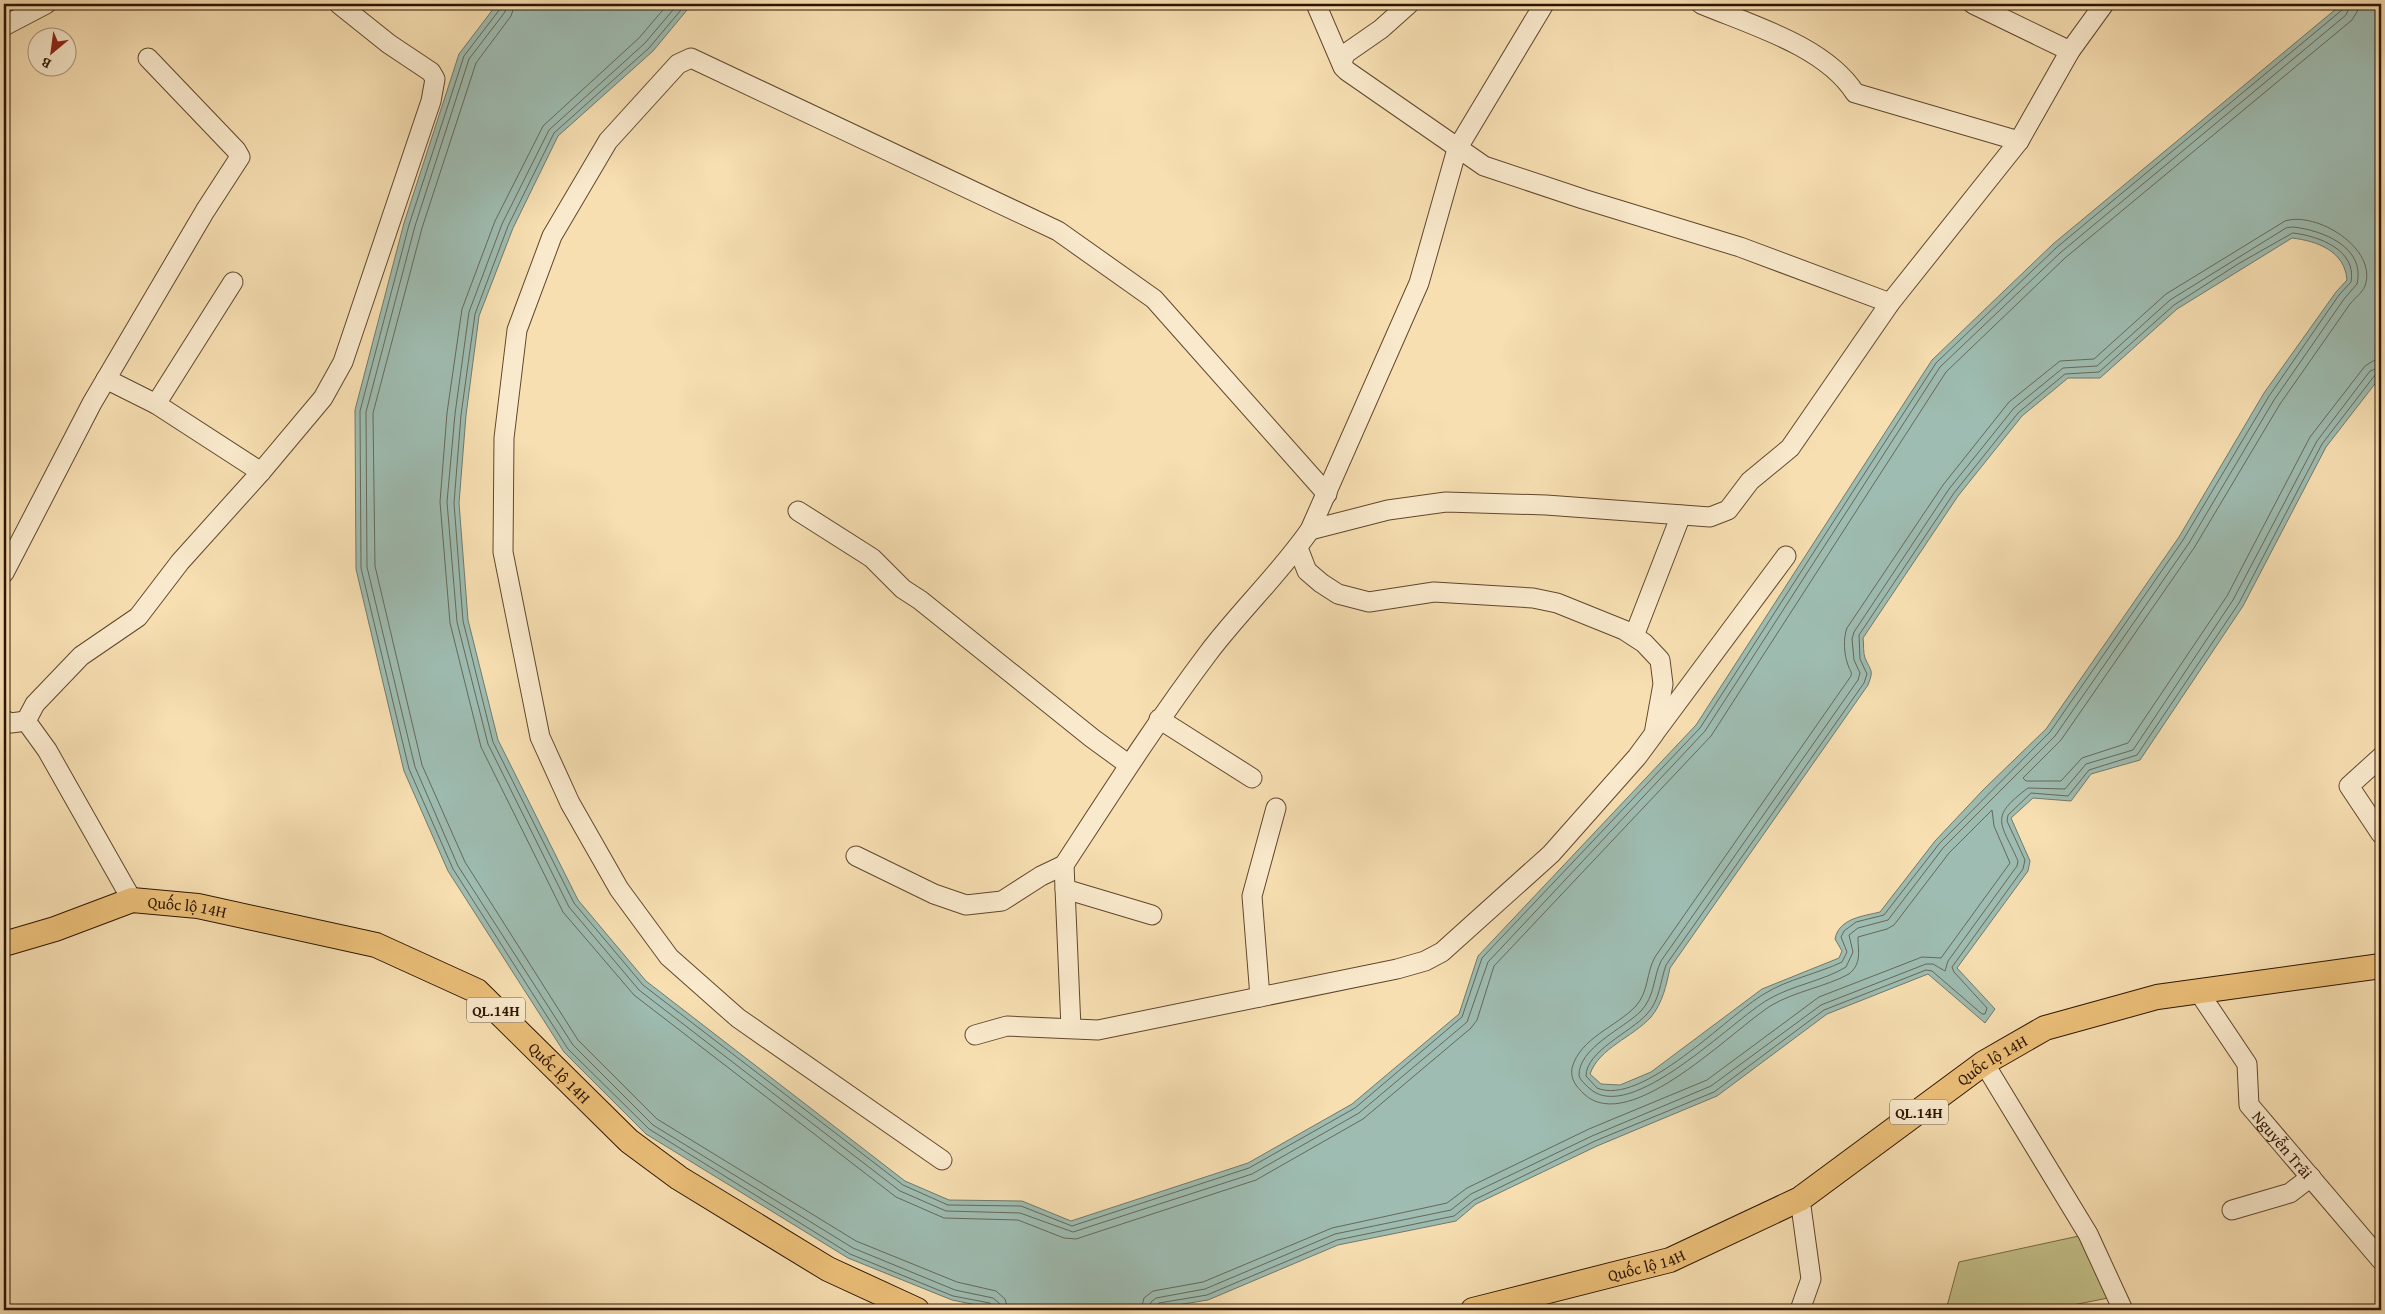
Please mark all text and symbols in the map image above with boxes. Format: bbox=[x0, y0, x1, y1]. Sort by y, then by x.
north arrow bbox=[28, 28, 78, 78]
text: B bbox=[37, 53, 54, 74]
street label: Quốc lộ 14H bbox=[147, 889, 229, 924]
road number: QL.14H bbox=[467, 998, 525, 1022]
street label: Quốc lộ 14H bbox=[1952, 1028, 2032, 1091]
street label: Quốc lộ 14H bbox=[523, 1036, 597, 1109]
road number: QL.14H bbox=[1890, 1100, 1948, 1124]
street label: Nguyễn Trãi bbox=[2247, 1105, 2319, 1184]
street label: Quốc lộ 14H bbox=[1605, 1242, 1689, 1287]

